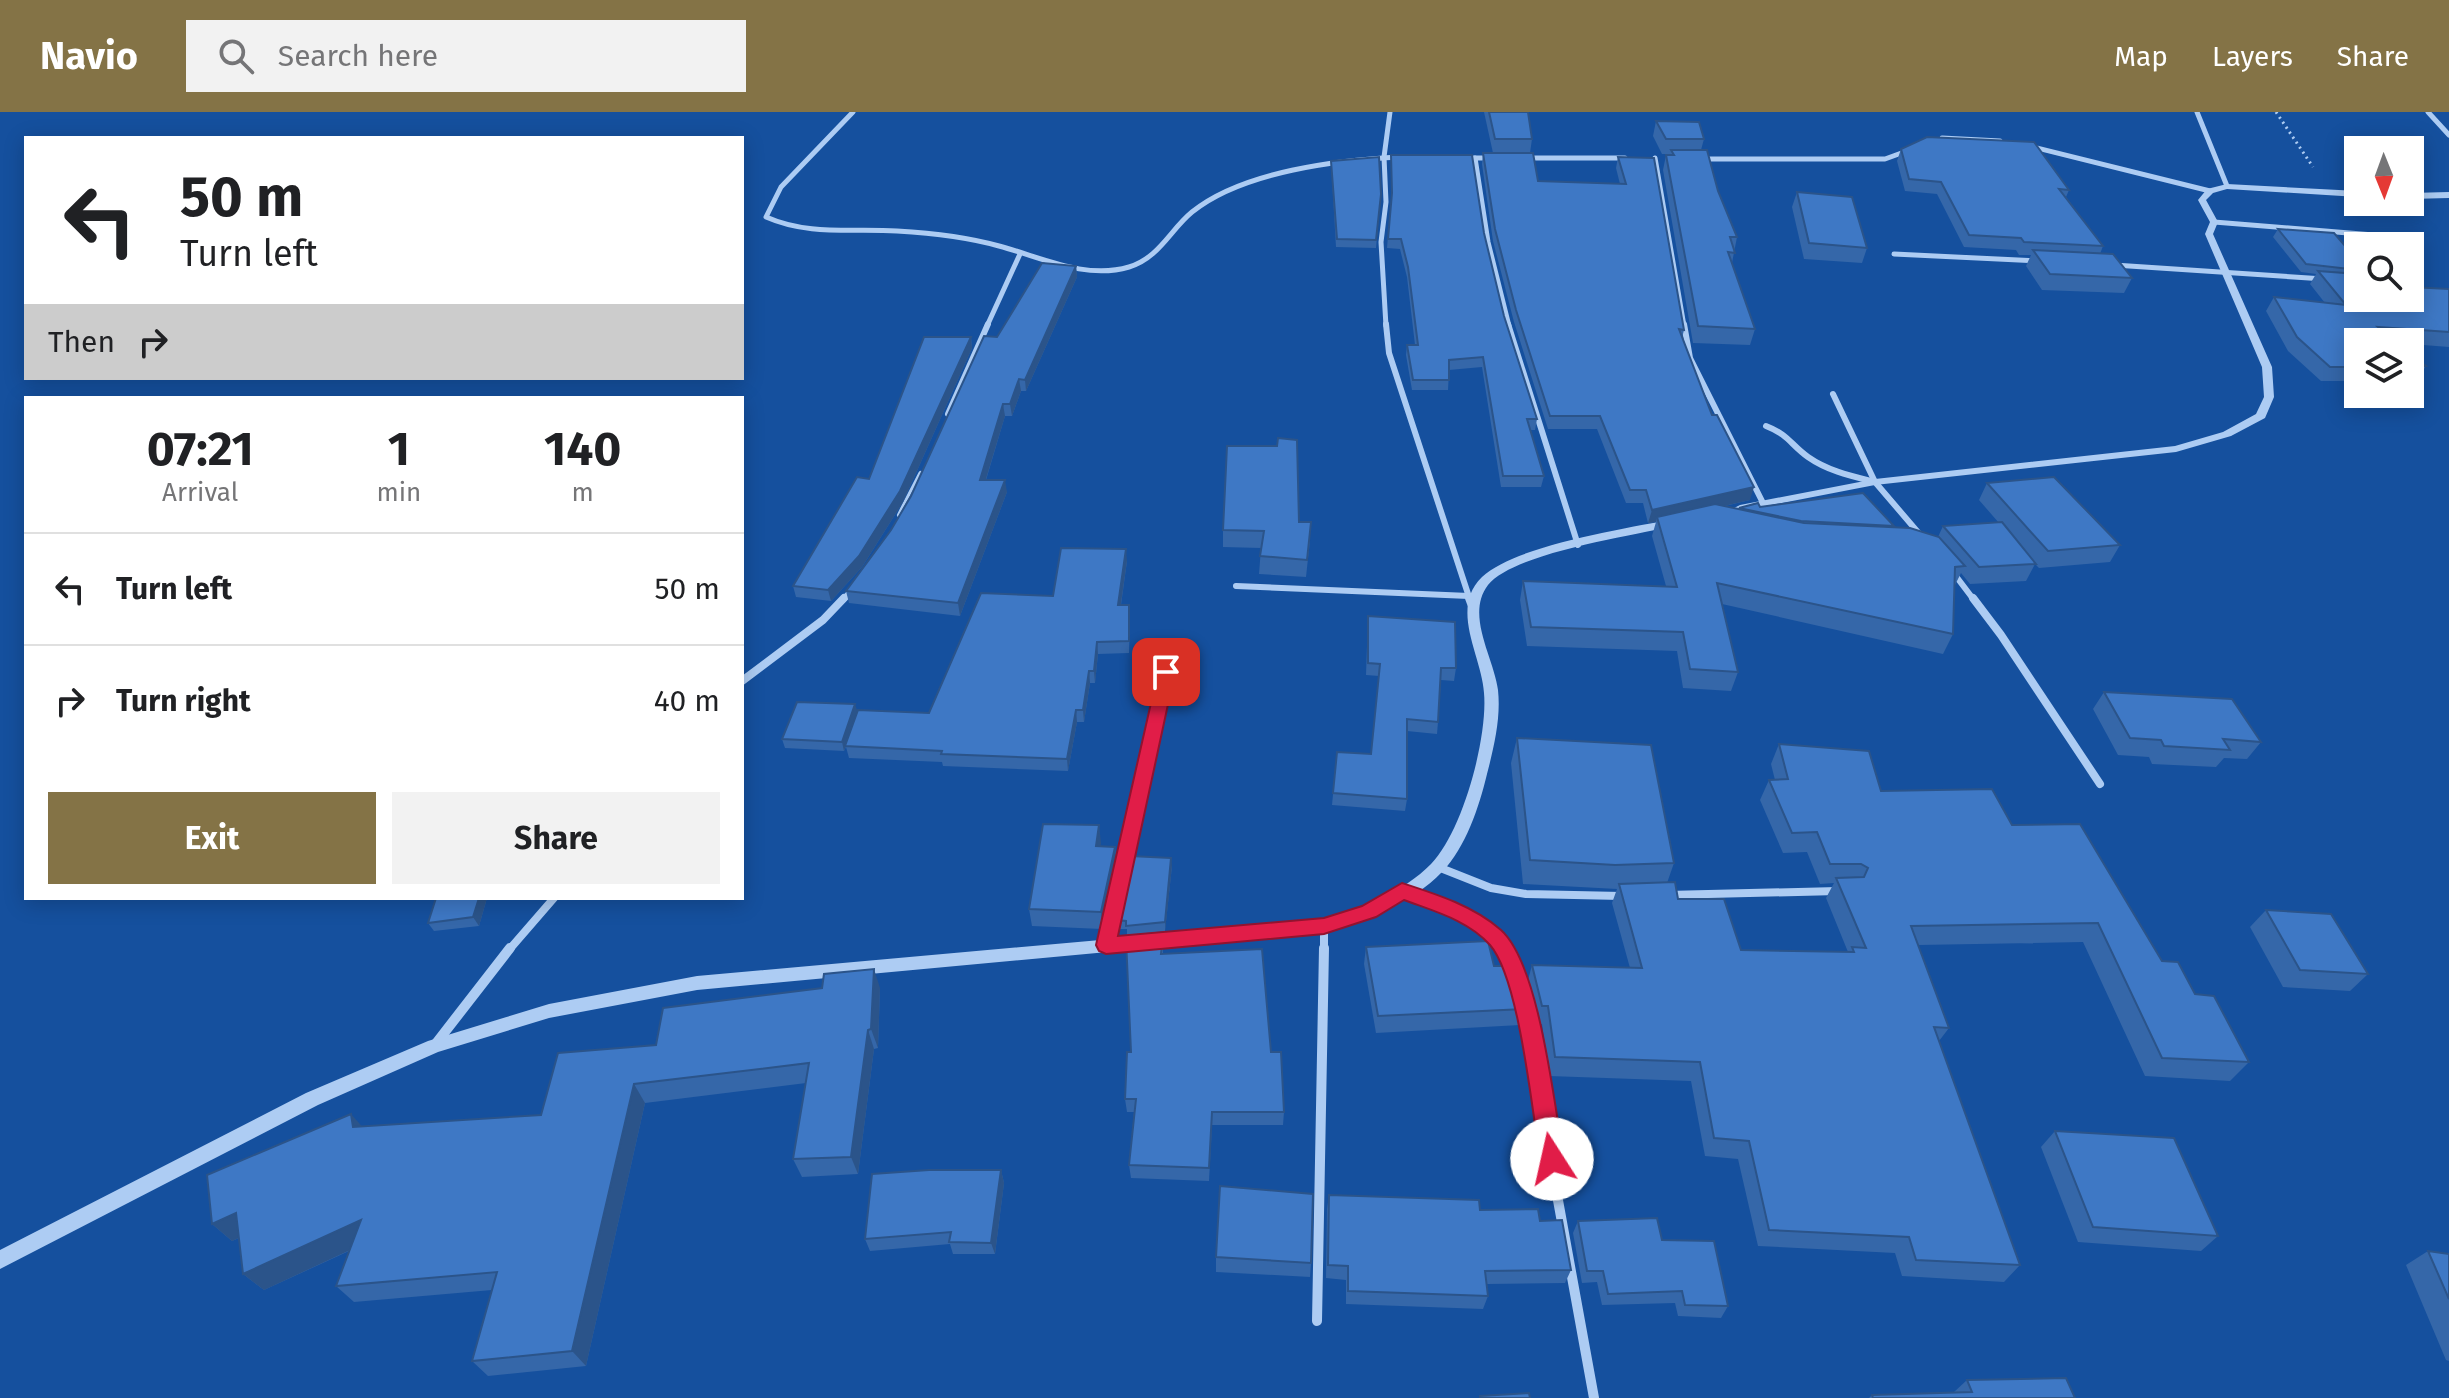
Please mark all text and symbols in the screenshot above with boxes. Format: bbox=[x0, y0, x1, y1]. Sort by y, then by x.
search box bbox=[186, 20, 746, 92]
text: Navio bbox=[40, 33, 138, 79]
icon: search bbox=[214, 34, 258, 78]
text: Search here bbox=[278, 38, 438, 74]
text: Map bbox=[2114, 40, 2168, 73]
text: Layers bbox=[2212, 40, 2293, 73]
text: Share bbox=[2337, 40, 2409, 73]
north arrow bbox=[2344, 136, 2424, 216]
map controls bbox=[2344, 136, 2424, 408]
text: 50 m bbox=[180, 164, 303, 231]
icon: left bbox=[48, 168, 152, 272]
text: Turn left bbox=[180, 232, 318, 276]
button: search bbox=[2344, 232, 2424, 312]
icon: right bbox=[131, 320, 175, 364]
text: Then bbox=[48, 324, 115, 360]
button: layers bbox=[2344, 328, 2424, 408]
text: 07:21 bbox=[147, 420, 254, 478]
text: 1 bbox=[388, 420, 410, 478]
text: 140 bbox=[544, 420, 621, 478]
text: Arrival bbox=[162, 477, 238, 508]
text: min bbox=[376, 477, 421, 508]
text: m bbox=[571, 477, 594, 508]
icon: left bbox=[48, 567, 92, 611]
text: Turn left bbox=[116, 571, 232, 607]
text: 50 m bbox=[655, 571, 720, 607]
pin bbox=[1132, 638, 1200, 706]
icon: arrive bbox=[1144, 650, 1188, 694]
icon: right bbox=[48, 679, 92, 723]
text: Turn right bbox=[116, 683, 251, 719]
text: 40 m bbox=[654, 683, 720, 719]
button: Exit bbox=[48, 792, 376, 884]
button: Share bbox=[392, 792, 720, 884]
position arrow bbox=[1510, 1117, 1594, 1201]

